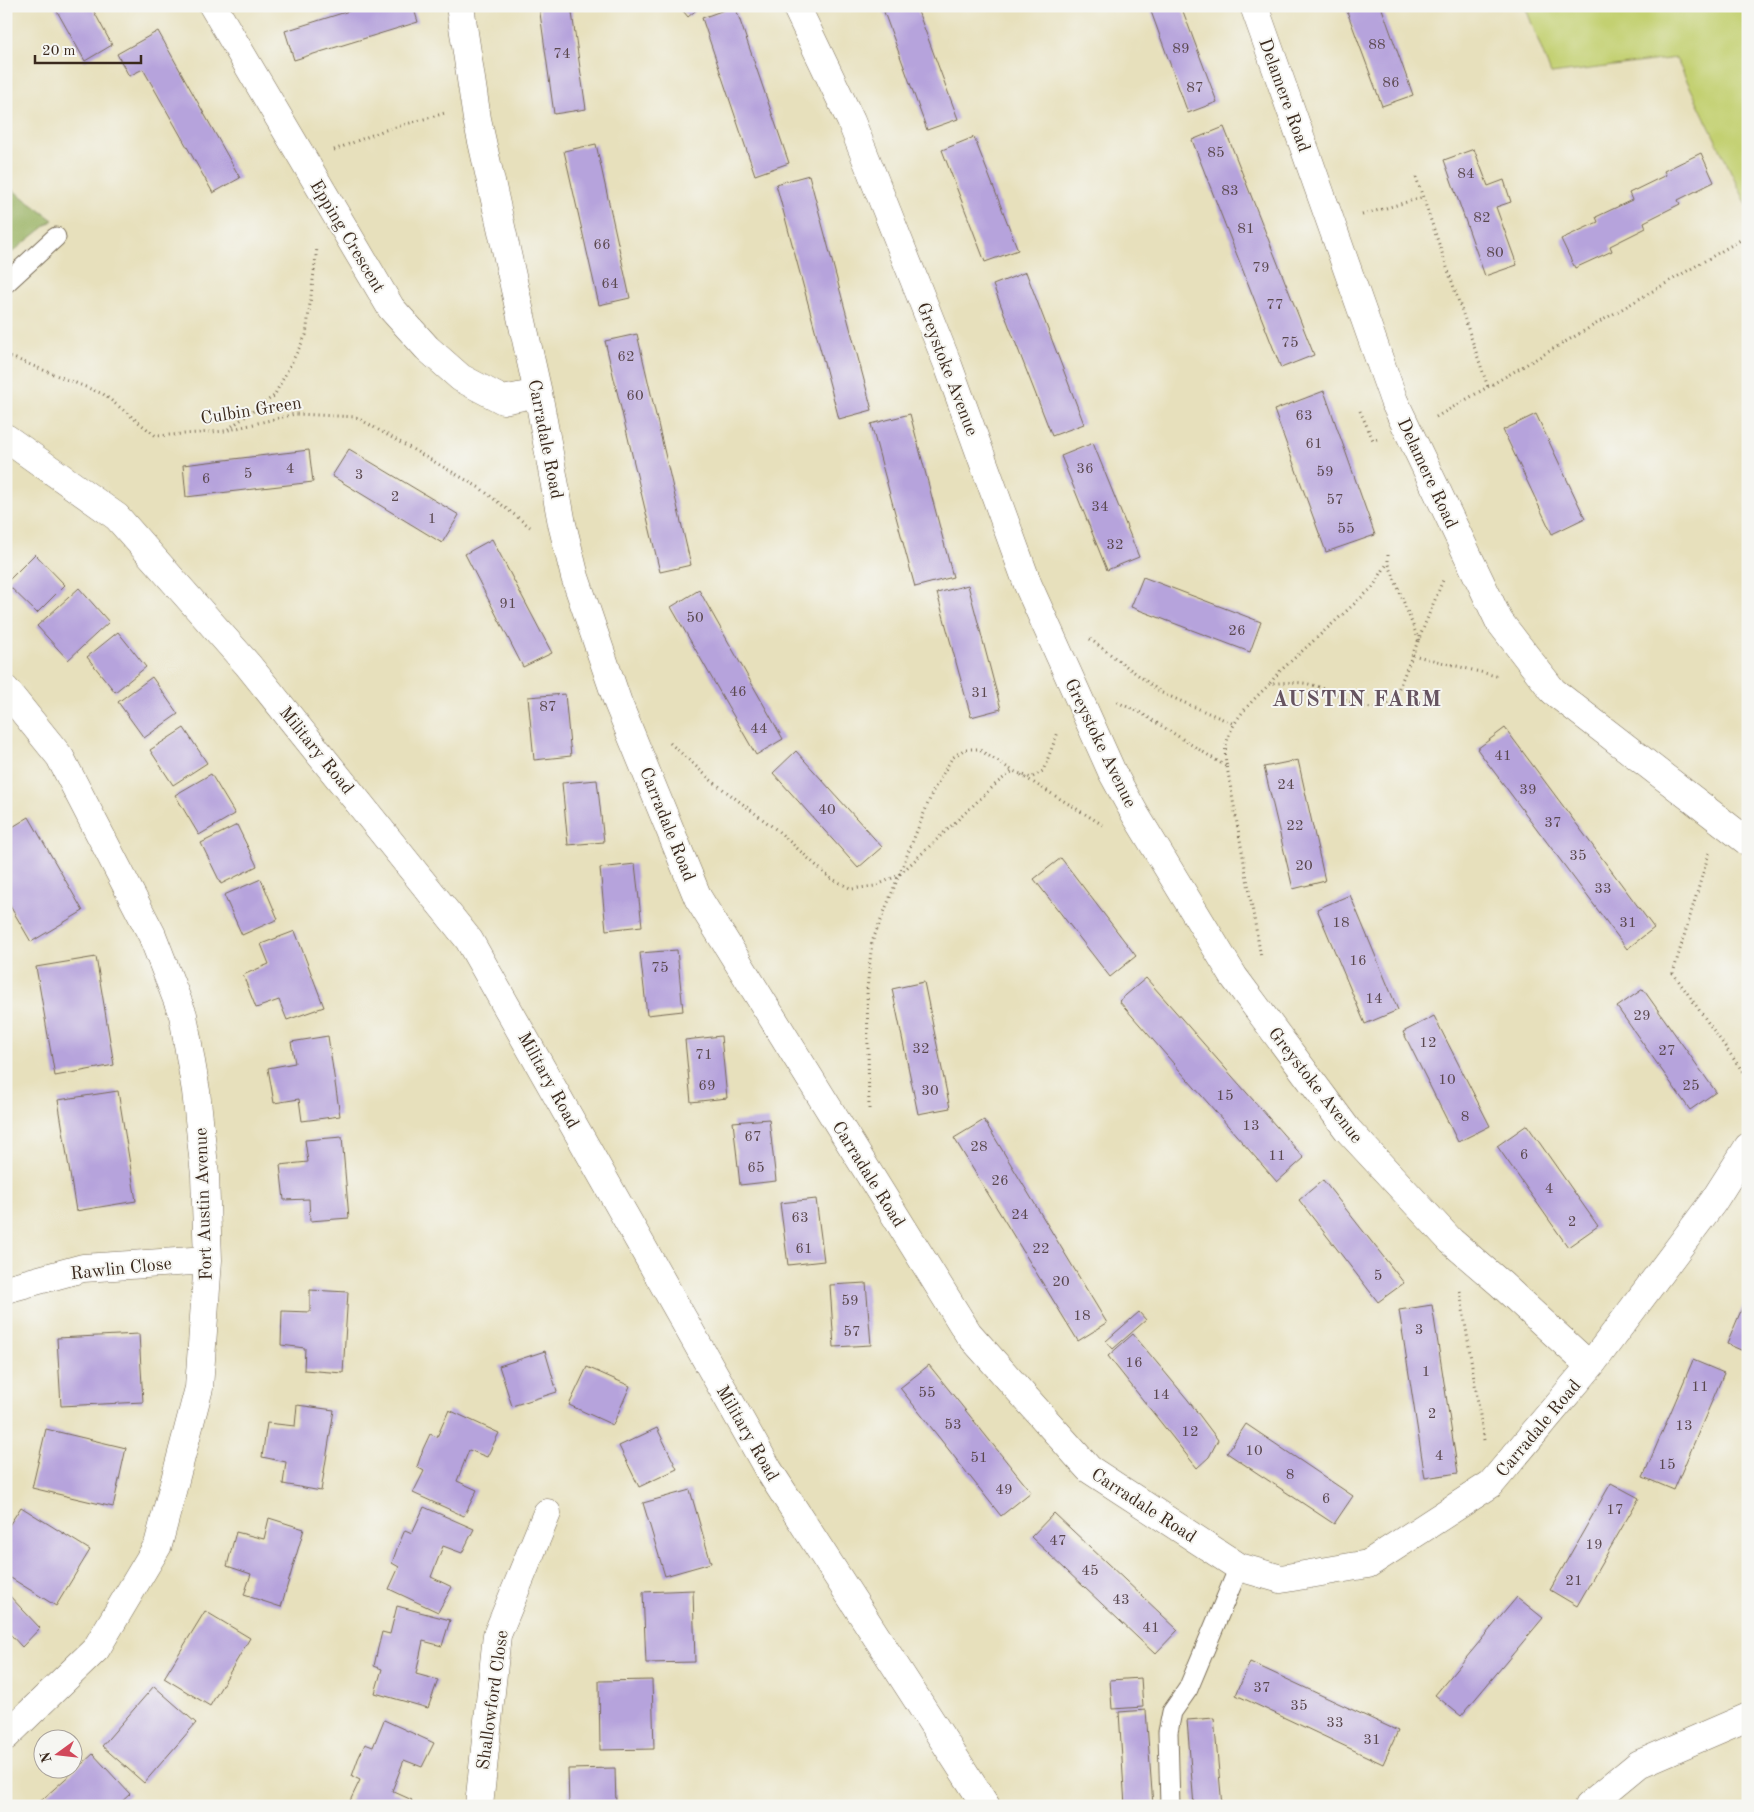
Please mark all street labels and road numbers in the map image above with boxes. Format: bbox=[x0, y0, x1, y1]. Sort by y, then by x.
street label: Delamere Road bbox=[1255, 36, 1313, 155]
street label: Epping Crescent bbox=[306, 177, 388, 296]
street label: Greystoke Avenue bbox=[913, 300, 981, 438]
street label: Carradale Road bbox=[525, 378, 565, 500]
street label: Culbin Green bbox=[199, 394, 303, 428]
street label: Delamere Road bbox=[1394, 415, 1460, 531]
street label: Greystoke Avenue bbox=[1061, 676, 1139, 811]
street label: Military Road bbox=[276, 703, 357, 798]
street label: Carradale Road bbox=[636, 765, 698, 884]
street label: Greystoke Avenue bbox=[1265, 1024, 1366, 1147]
street label: Military Road bbox=[514, 1029, 582, 1132]
street label: Carradale Road bbox=[828, 1118, 908, 1231]
street label: Fort Austin Avenue bbox=[192, 1127, 216, 1281]
street label: Rawlin Close bbox=[70, 1255, 173, 1283]
street label: Carradale Road bbox=[1493, 1376, 1585, 1481]
street label: Military Road bbox=[713, 1383, 782, 1484]
street label: Carradale Road bbox=[1088, 1465, 1199, 1546]
street label: Shallowford Close bbox=[474, 1629, 512, 1771]

